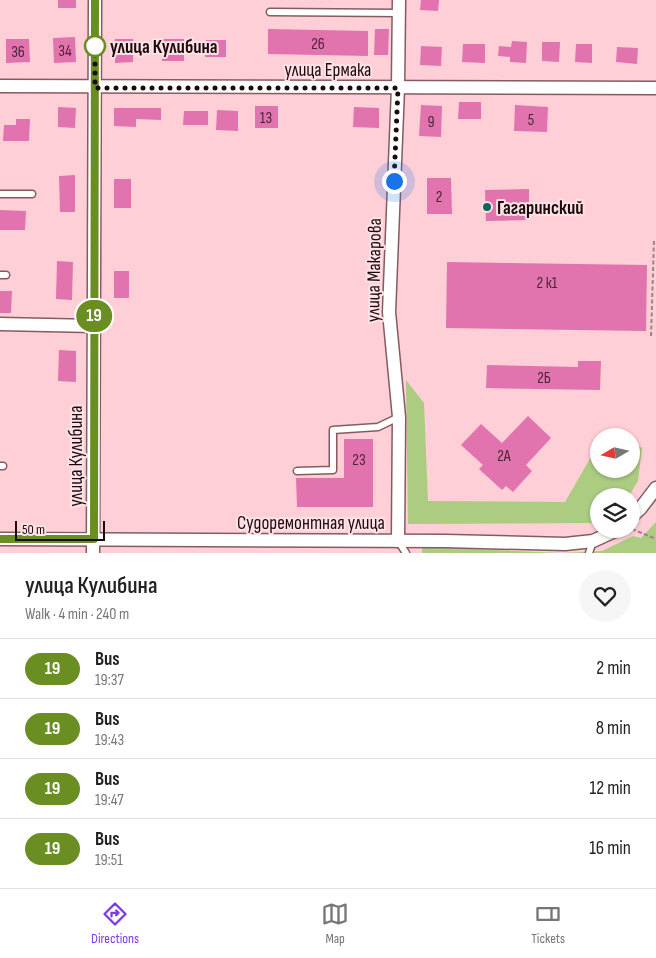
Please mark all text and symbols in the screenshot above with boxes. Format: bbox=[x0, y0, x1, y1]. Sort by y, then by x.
marker: улица Кулибина bbox=[84, 35, 106, 57]
house number: 26 bbox=[311, 35, 325, 54]
place label: улица Кулибина bbox=[110, 36, 218, 59]
house number: 34 bbox=[58, 42, 72, 61]
house number: 36 bbox=[11, 43, 25, 62]
street label: улица Ермака bbox=[285, 59, 371, 82]
house number: 13 bbox=[260, 109, 272, 128]
house number: 5 bbox=[528, 111, 534, 130]
house number: 9 bbox=[427, 113, 435, 132]
your location bbox=[382, 169, 407, 194]
house number: 2 bbox=[436, 188, 442, 207]
place label: Гагаринский bbox=[497, 197, 584, 220]
marker: Гагаринский bbox=[481, 201, 493, 213]
street label: улица Макарова bbox=[362, 218, 387, 322]
house number: 2 к1 bbox=[537, 274, 558, 293]
line badge: 19 bbox=[72, 300, 116, 332]
text: 19 bbox=[86, 305, 102, 326]
house number: 2Б bbox=[537, 369, 551, 388]
street label: улица Кулибина bbox=[65, 405, 88, 507]
north arrow bbox=[590, 428, 640, 478]
map controls bbox=[590, 428, 640, 538]
house number: 2А bbox=[497, 447, 511, 466]
house number: 23 bbox=[352, 451, 366, 470]
button: layers bbox=[590, 488, 640, 538]
street label: Судоремонтная улица bbox=[237, 512, 385, 535]
scale bar bbox=[15, 518, 105, 541]
text: 50 m bbox=[22, 521, 45, 538]
button: heart bbox=[579, 570, 631, 622]
text: улица Кулибина bbox=[25, 571, 157, 600]
text: Walk · 4 min · 240 m bbox=[25, 605, 129, 624]
text: Bus bbox=[95, 648, 120, 671]
text: 2 min bbox=[596, 657, 631, 680]
text: 19 bbox=[45, 658, 60, 679]
text: 19:37 bbox=[95, 671, 124, 690]
text: Bus bbox=[95, 708, 120, 731]
text: 8 min bbox=[596, 717, 631, 740]
text: 19 bbox=[45, 718, 60, 739]
text: 19:43 bbox=[95, 731, 124, 750]
text: Bus bbox=[95, 768, 120, 791]
text: 12 min bbox=[589, 777, 631, 800]
text: 19 bbox=[45, 778, 60, 799]
text: 19:47 bbox=[95, 791, 124, 810]
text: Bus bbox=[95, 828, 120, 851]
text: 16 min bbox=[589, 837, 631, 860]
text: 19 bbox=[45, 838, 60, 859]
text: 19:51 bbox=[95, 851, 123, 870]
tab: Directions bbox=[91, 900, 139, 947]
tab: Map bbox=[321, 900, 349, 947]
tab: Tickets bbox=[531, 900, 565, 947]

